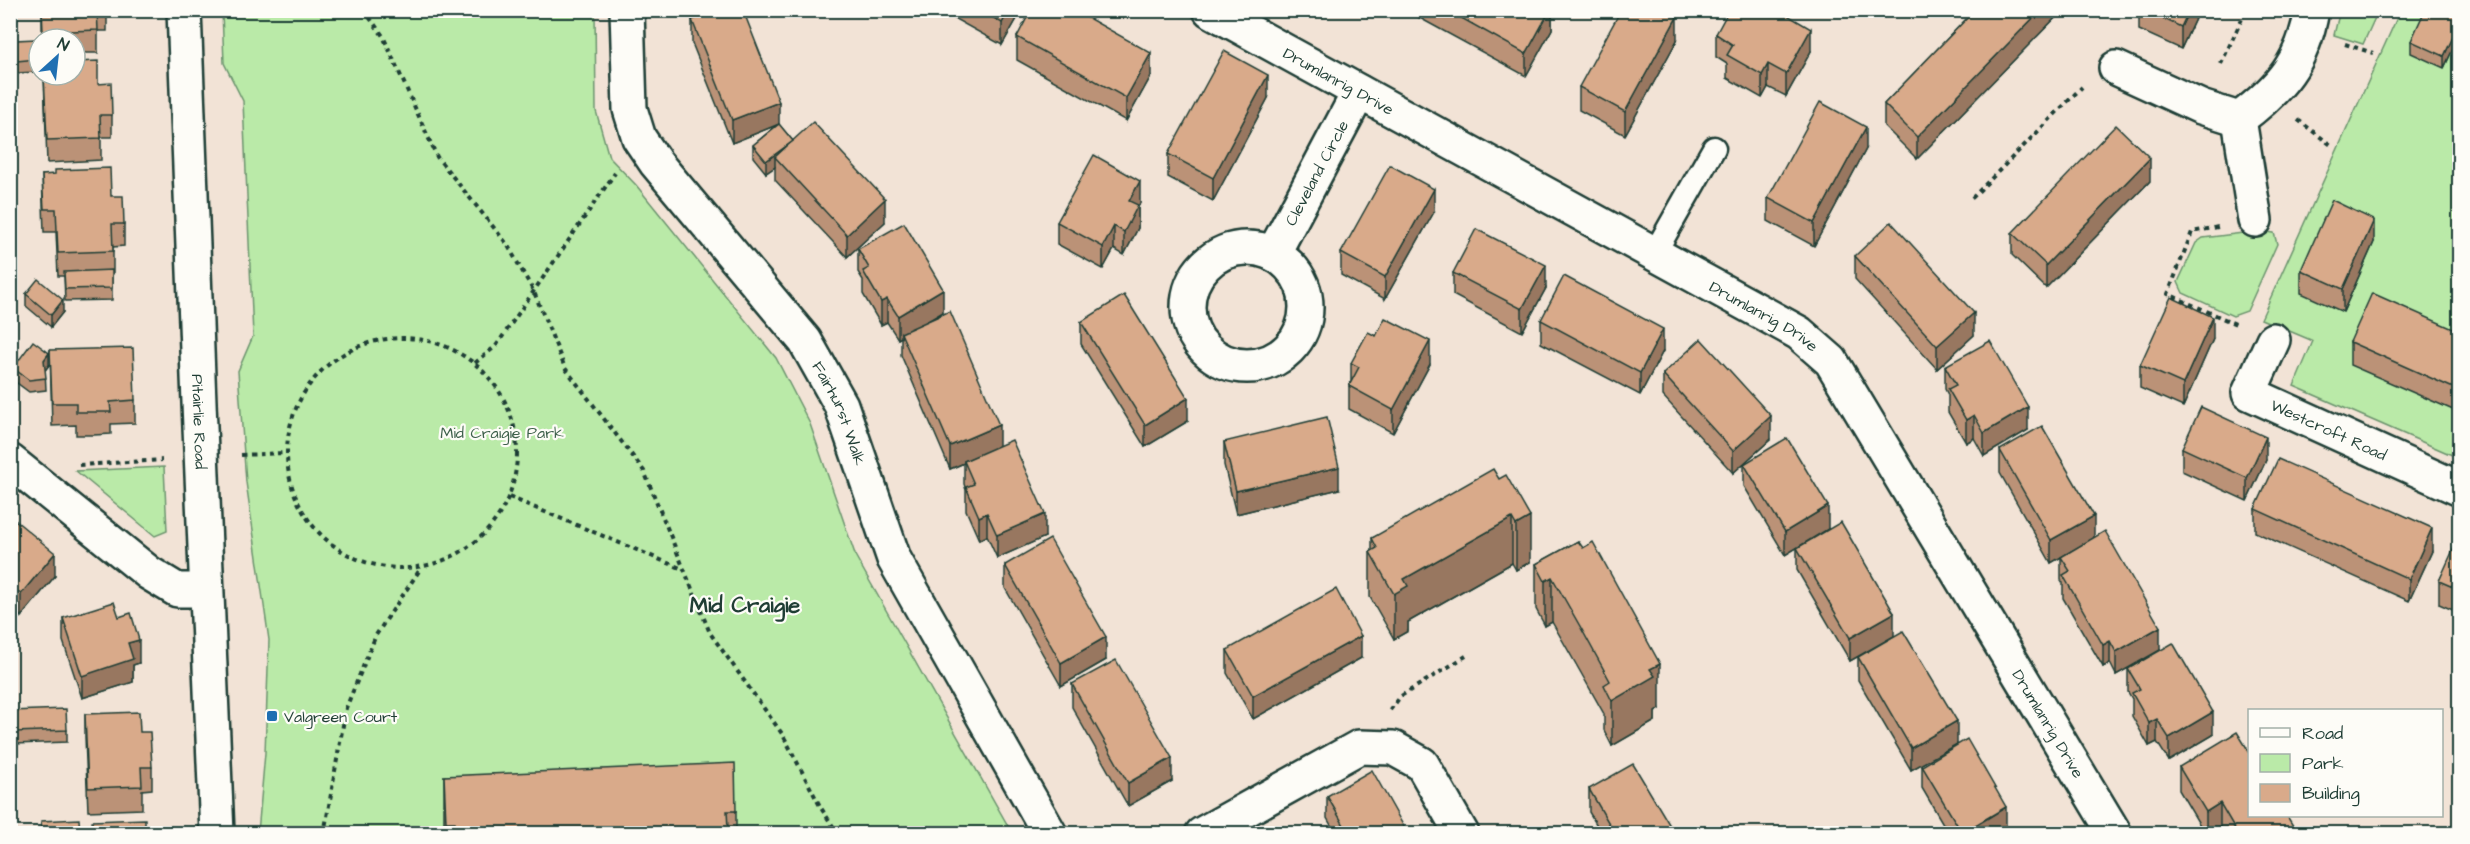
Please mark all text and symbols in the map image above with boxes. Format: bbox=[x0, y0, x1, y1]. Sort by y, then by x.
north arrow bbox=[27, 27, 87, 87]
text: N bbox=[54, 32, 73, 57]
street label: Drumlanrig Drive bbox=[1279, 42, 1398, 121]
street label: Cleveland Circle bbox=[1280, 116, 1354, 230]
street label: Drumlanrig Drive bbox=[1705, 276, 1823, 357]
street label: Fairhurst Walk bbox=[806, 357, 871, 468]
street label: Pitairlie Road bbox=[186, 374, 212, 470]
street label: Westcroft Road bbox=[2267, 394, 2390, 466]
park label: Mid Craigie Park bbox=[440, 422, 564, 445]
district label: Mid Craigie bbox=[690, 590, 800, 622]
street label: Drumlanrig Drive bbox=[2007, 666, 2089, 783]
place label: Valgreen Court bbox=[284, 706, 398, 729]
marker: Valgreen Court bbox=[265, 709, 279, 723]
legend bbox=[2248, 709, 2443, 817]
text: Road bbox=[2302, 721, 2343, 746]
text: Park bbox=[2302, 751, 2344, 776]
text: Building bbox=[2302, 781, 2360, 807]

